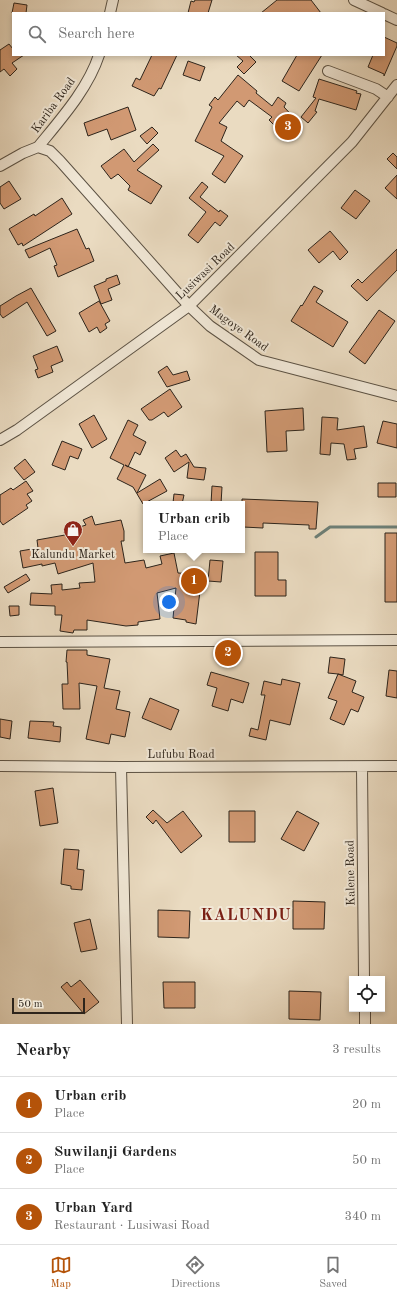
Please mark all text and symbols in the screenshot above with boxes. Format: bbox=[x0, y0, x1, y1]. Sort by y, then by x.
search box bbox=[12, 12, 385, 56]
icon: search bbox=[26, 23, 48, 45]
text: Search here bbox=[58, 27, 135, 42]
street label: Kariba Road bbox=[30, 76, 78, 136]
pin: 3 bbox=[275, 112, 301, 142]
street label: Lusiwasi Road bbox=[174, 241, 237, 303]
street label: Magoye Road bbox=[207, 303, 270, 354]
popup bbox=[143, 501, 245, 553]
text: Urban crib bbox=[158, 512, 230, 527]
shop icon: Kalundu Market bbox=[62, 519, 84, 547]
text: Place bbox=[158, 530, 188, 543]
place label: Kalundu Market bbox=[31, 549, 115, 561]
pin: 1 bbox=[181, 566, 207, 596]
your location bbox=[159, 592, 179, 612]
pin: 2 bbox=[215, 638, 241, 668]
street label: Lufubu Road bbox=[147, 749, 215, 761]
street label: Kalene Road bbox=[344, 840, 358, 906]
district label: KALUNDU bbox=[200, 908, 292, 924]
map controls bbox=[349, 976, 385, 1012]
button: locate bbox=[349, 976, 385, 1012]
scale bar bbox=[12, 996, 85, 1015]
text: 50 m bbox=[18, 999, 43, 1010]
text: Nearby bbox=[16, 1042, 71, 1059]
text: 3 results bbox=[332, 1043, 381, 1056]
text: Urban crib bbox=[54, 1089, 126, 1104]
text: 1 bbox=[25, 1098, 33, 1111]
text: 20 m bbox=[352, 1098, 381, 1111]
text: Place bbox=[54, 1107, 84, 1120]
text: Suwilanji Gardens bbox=[54, 1145, 177, 1160]
text: 2 bbox=[25, 1154, 33, 1167]
text: 50 m bbox=[352, 1154, 381, 1167]
text: Place bbox=[54, 1163, 84, 1176]
text: Urban Yard bbox=[54, 1201, 133, 1216]
text: 3 bbox=[25, 1210, 33, 1223]
text: 340 m bbox=[344, 1210, 381, 1223]
text: Restaurant · Lusiwasi Road bbox=[54, 1219, 210, 1232]
tab: Map bbox=[50, 1254, 72, 1292]
tab: Directions bbox=[171, 1254, 220, 1292]
tab: Saved bbox=[319, 1254, 347, 1292]

